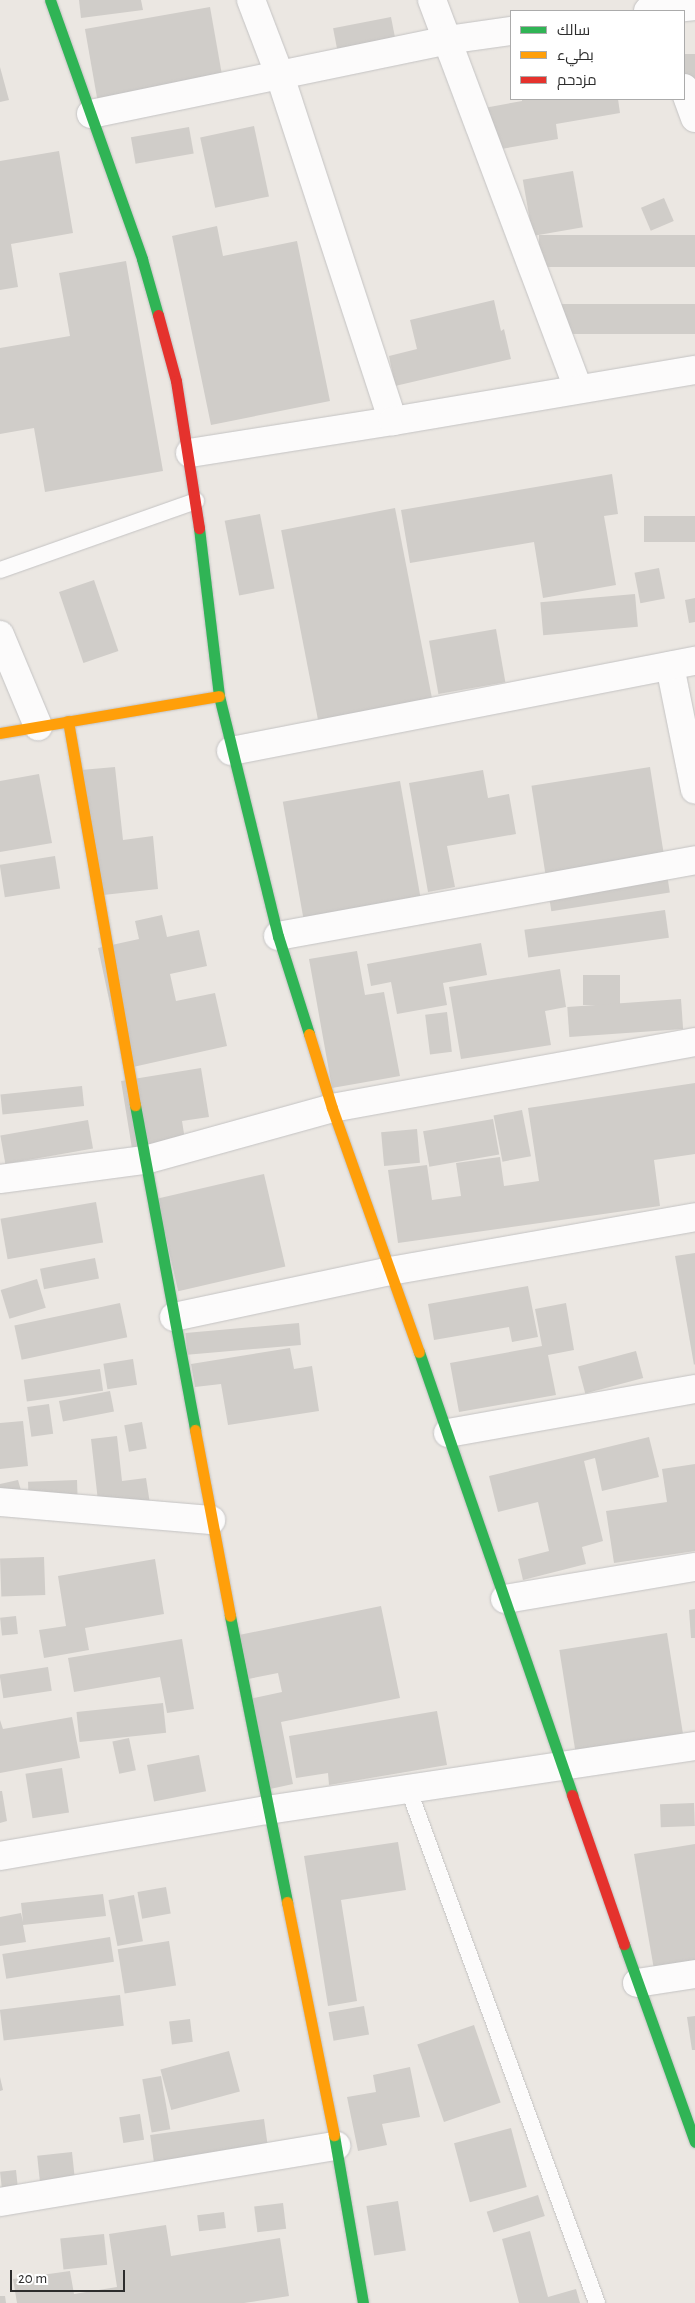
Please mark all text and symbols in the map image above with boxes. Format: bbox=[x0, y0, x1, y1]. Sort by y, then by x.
legend bbox=[510, 10, 685, 100]
text: سالك bbox=[557, 23, 590, 38]
text: بطيء bbox=[557, 48, 594, 63]
text: مزدحم bbox=[557, 73, 597, 88]
scale bar bbox=[12, 2260, 128, 2292]
text: 20 m bbox=[18, 2271, 47, 2286]

